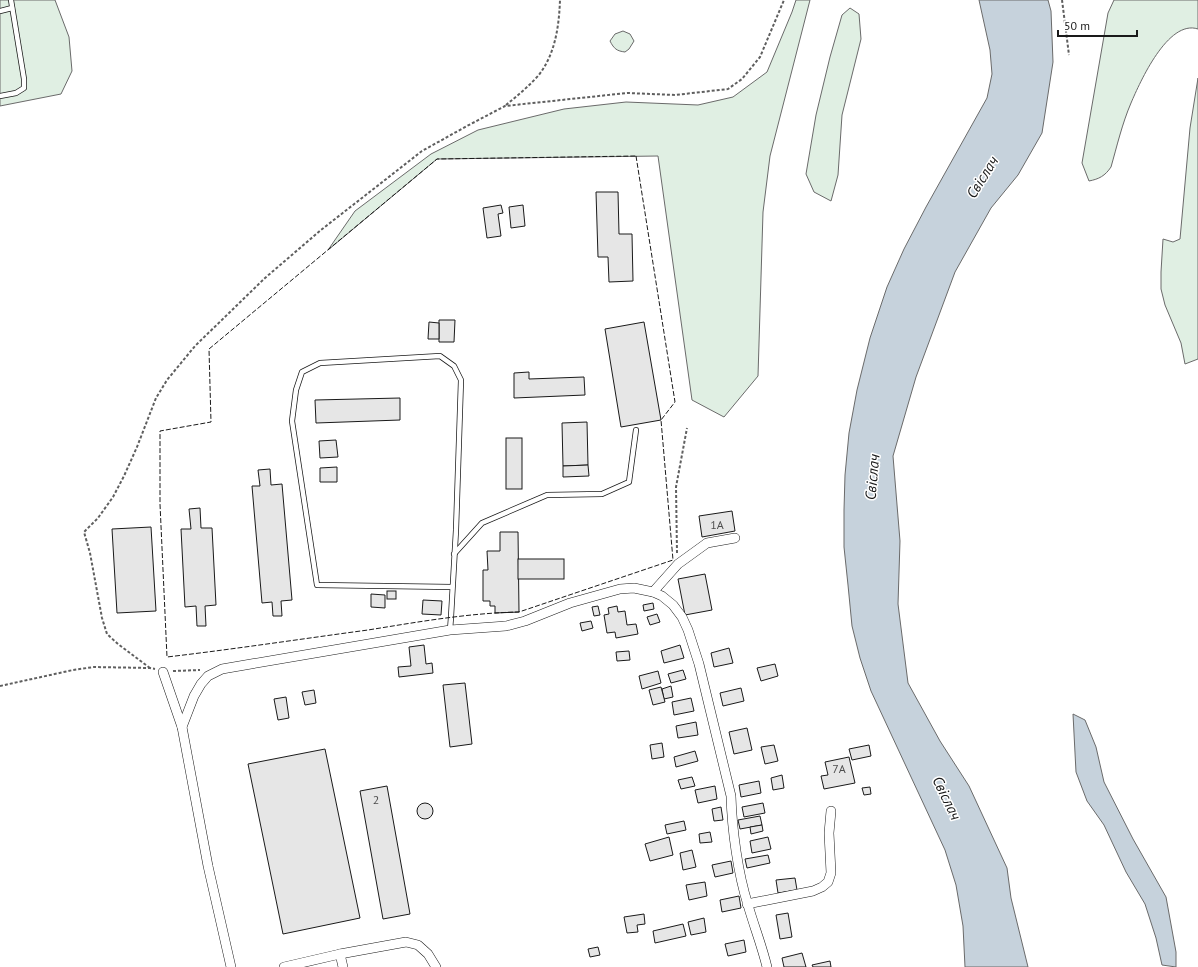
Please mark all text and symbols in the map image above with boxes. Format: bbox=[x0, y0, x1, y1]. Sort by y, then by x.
scale bar bbox=[1058, 12, 1137, 38]
text: 50 m bbox=[1064, 18, 1090, 33]
water label: Свіслач bbox=[962, 152, 1002, 202]
water label: Свіслач bbox=[861, 453, 883, 501]
house number: 1А bbox=[710, 517, 724, 532]
house number: 7А bbox=[832, 761, 846, 776]
water label: Свіслач bbox=[928, 773, 966, 823]
house number: 2 bbox=[373, 792, 379, 807]

